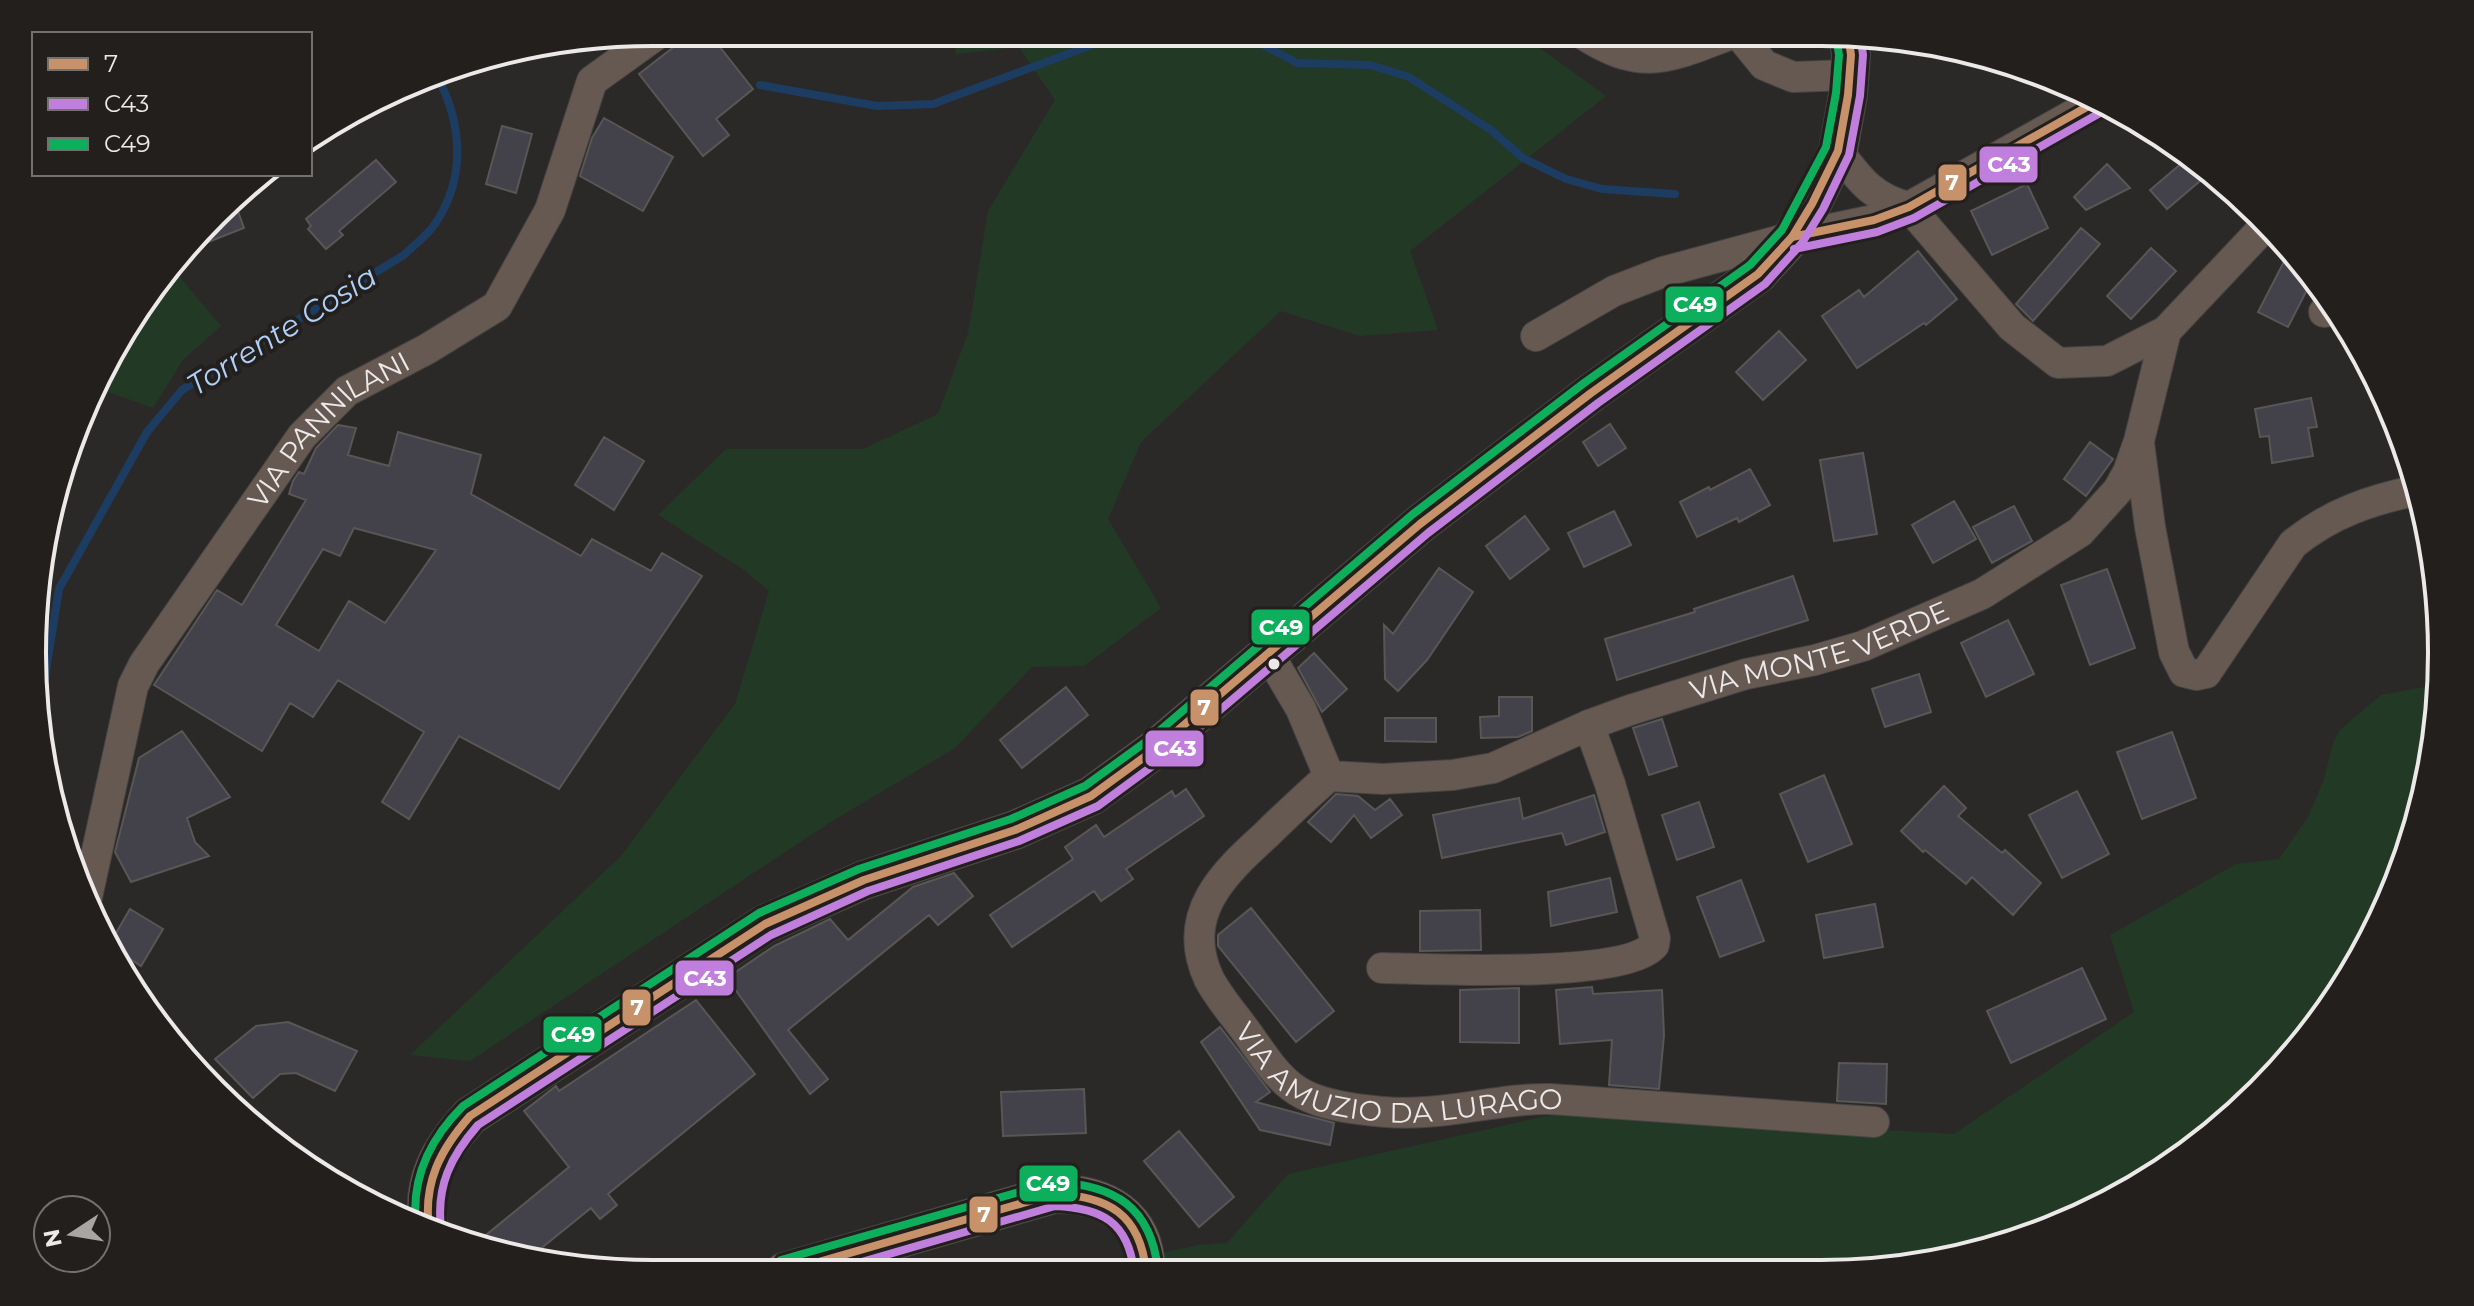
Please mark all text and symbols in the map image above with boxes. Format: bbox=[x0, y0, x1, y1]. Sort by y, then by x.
legend bbox=[32, 32, 312, 176]
text: 7 bbox=[104, 49, 118, 78]
text: C43 bbox=[104, 89, 149, 118]
text: C49 bbox=[104, 129, 151, 158]
line badge: C43 bbox=[1978, 145, 2039, 184]
text: C43 bbox=[1987, 151, 2031, 178]
line badge: 7 bbox=[1937, 163, 1968, 202]
text: 7 bbox=[1945, 169, 1959, 196]
water label: Torrente Cosia bbox=[180, 257, 383, 404]
line badge: C49 bbox=[1664, 285, 1725, 324]
text: C49 bbox=[1673, 291, 1717, 318]
street label: VIA PANNILANI bbox=[240, 344, 415, 515]
street label: VIA MONTE VERDE bbox=[1686, 594, 1954, 707]
line badge: C49 bbox=[1250, 608, 1311, 646]
text: C49 bbox=[1259, 614, 1303, 641]
unlabelled marker bbox=[1266, 656, 1282, 672]
line badge: 7 bbox=[1189, 688, 1220, 727]
text: 7 bbox=[1197, 694, 1211, 721]
line badge: C43 bbox=[1144, 729, 1205, 768]
text: C43 bbox=[1153, 735, 1197, 762]
line badge: C43 bbox=[674, 959, 735, 997]
text: C43 bbox=[683, 965, 727, 992]
line badge: 7 bbox=[621, 988, 652, 1027]
text: 7 bbox=[630, 994, 644, 1021]
line badge: C49 bbox=[542, 1015, 603, 1054]
street label: VIA AMUZIO DA LURAGO bbox=[1228, 1016, 1564, 1130]
text: C49 bbox=[551, 1021, 595, 1048]
line badge: C49 bbox=[1018, 1164, 1079, 1203]
text: C49 bbox=[1026, 1170, 1070, 1197]
north arrow bbox=[32, 1194, 112, 1274]
line badge: 7 bbox=[968, 1195, 999, 1234]
text: 7 bbox=[977, 1201, 991, 1228]
text: N bbox=[38, 1227, 68, 1250]

